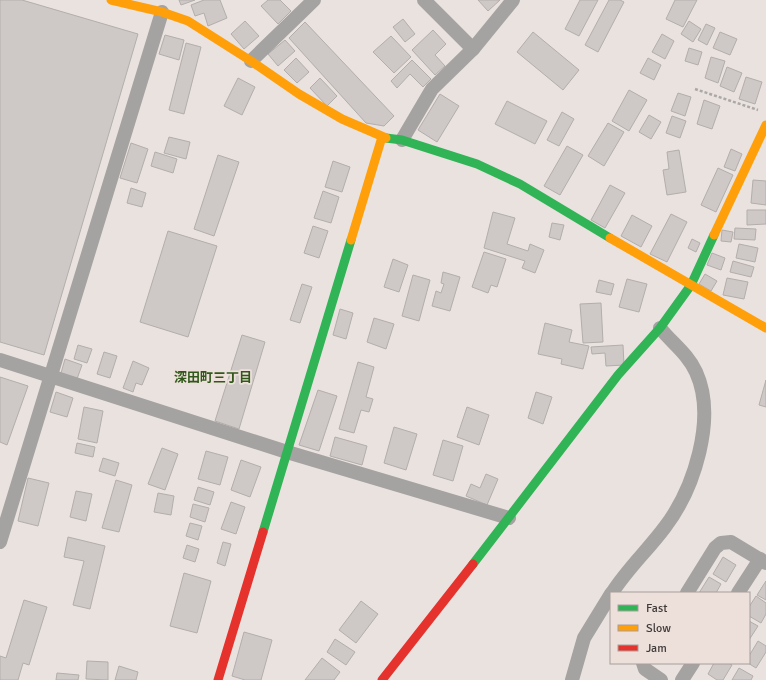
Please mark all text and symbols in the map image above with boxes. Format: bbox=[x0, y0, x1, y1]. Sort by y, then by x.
district label: 深田町三丁目 bbox=[174, 370, 252, 386]
legend bbox=[610, 592, 750, 664]
text: Fast bbox=[646, 601, 667, 616]
text: Slow bbox=[646, 621, 671, 636]
text: Jam bbox=[646, 641, 667, 656]

